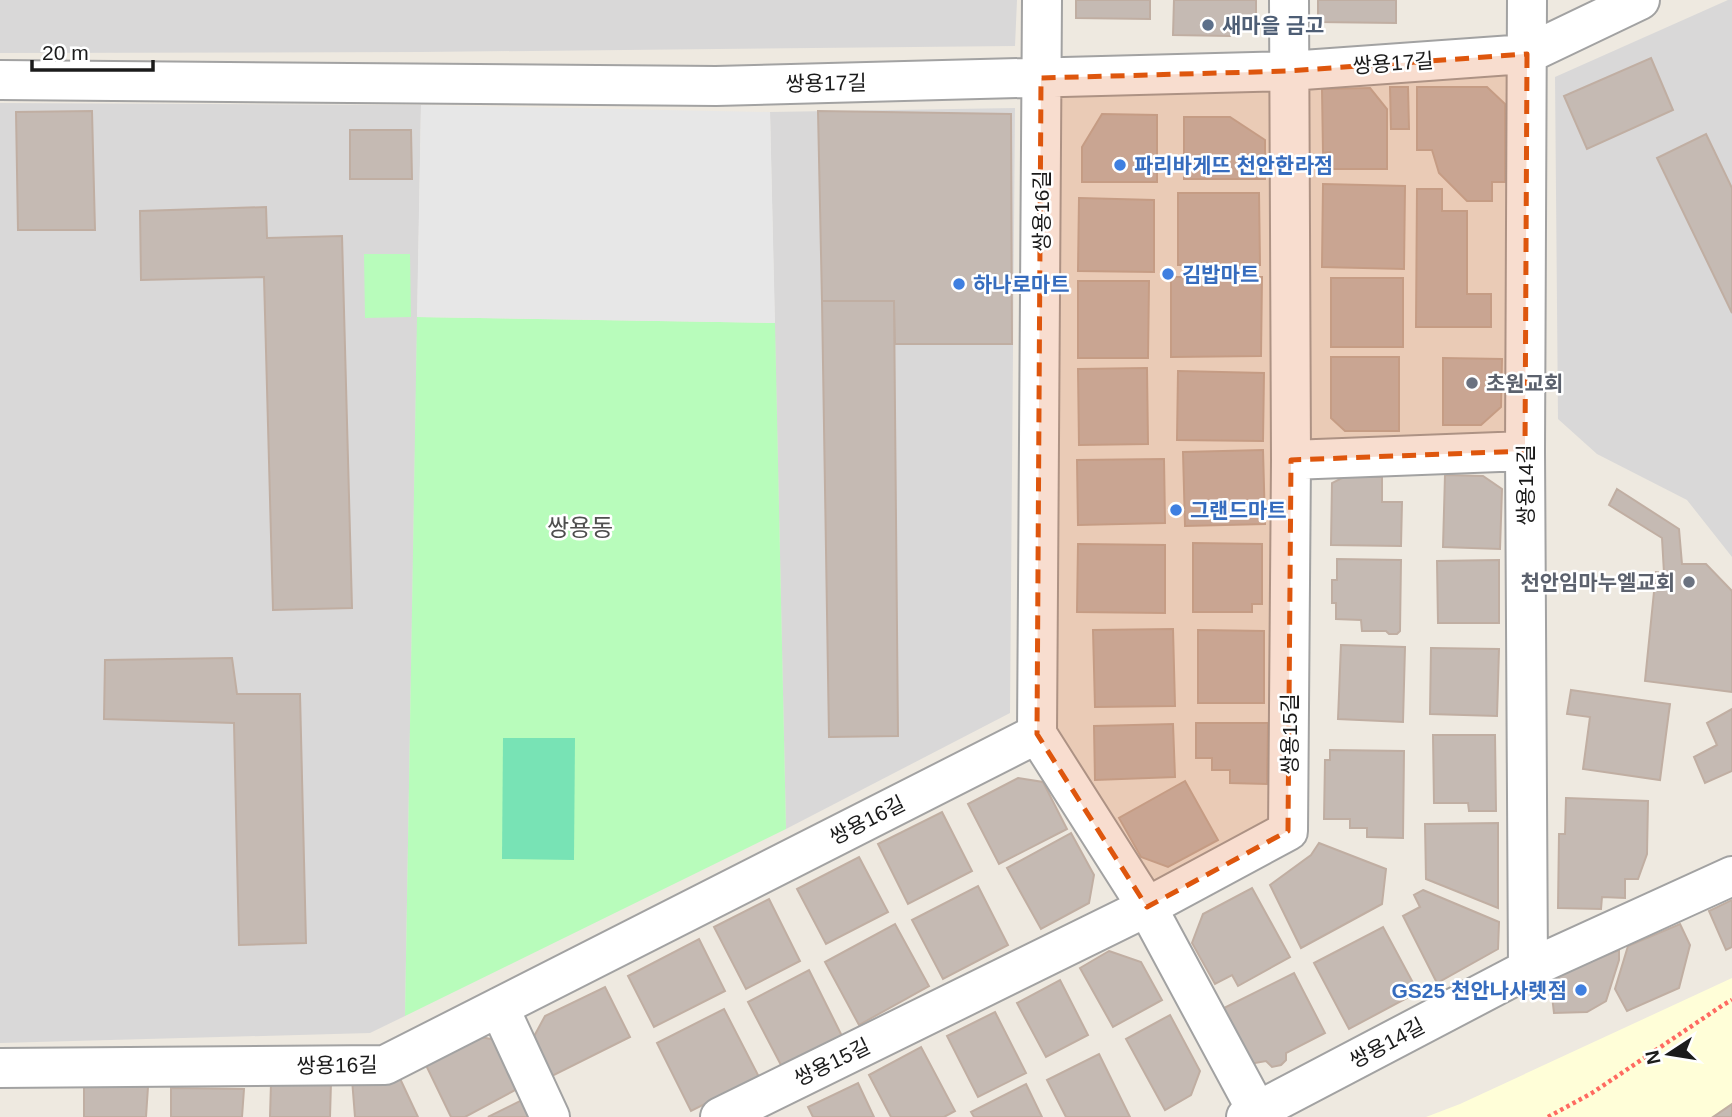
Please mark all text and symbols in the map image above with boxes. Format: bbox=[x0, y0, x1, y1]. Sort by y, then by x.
place label: 새마을 금고 bbox=[1222, 14, 1324, 37]
marker: 새마을 금고 bbox=[1200, 17, 1216, 33]
scale bar bbox=[32, 28, 152, 72]
text: 20 m bbox=[42, 41, 89, 64]
street label: 쌍용17길 bbox=[1352, 49, 1434, 77]
street label: 쌍용17길 bbox=[785, 71, 867, 95]
place label: 파리바게뜨 천안한라점 bbox=[1134, 154, 1333, 177]
marker: 파리바게뜨 천안한라점 bbox=[1112, 157, 1128, 173]
street label: 쌍용16길 bbox=[1030, 170, 1053, 252]
place label: 김밥마트 bbox=[1182, 263, 1259, 286]
marker: 김밥마트 bbox=[1160, 266, 1176, 282]
place label: 하나로마트 bbox=[973, 273, 1070, 296]
marker: 하나로마트 bbox=[951, 276, 967, 292]
place label: 초원교회 bbox=[1486, 372, 1563, 395]
marker: 초원교회 bbox=[1464, 375, 1480, 391]
street label: 쌍용14길 bbox=[1514, 444, 1537, 526]
place label: 그랜드마트 bbox=[1190, 499, 1287, 522]
marker: 그랜드마트 bbox=[1168, 502, 1184, 518]
district label: 쌍용동 bbox=[547, 514, 613, 541]
place label: 천안임마누엘교회 bbox=[1520, 571, 1675, 594]
marker: 천안임마누엘교회 bbox=[1681, 574, 1697, 590]
street label: 쌍용15길 bbox=[1278, 693, 1301, 775]
street label: 쌍용16길 bbox=[826, 791, 908, 849]
place label: GS25 천안나사렛점 bbox=[1392, 979, 1567, 1002]
marker: GS25 천안나사렛점 bbox=[1573, 982, 1589, 998]
street label: 쌍용14길 bbox=[1346, 1014, 1428, 1072]
north arrow bbox=[1634, 1019, 1704, 1089]
street label: 쌍용15길 bbox=[790, 1034, 874, 1090]
text: N bbox=[1641, 1049, 1665, 1066]
street label: 쌍용16길 bbox=[296, 1053, 378, 1077]

